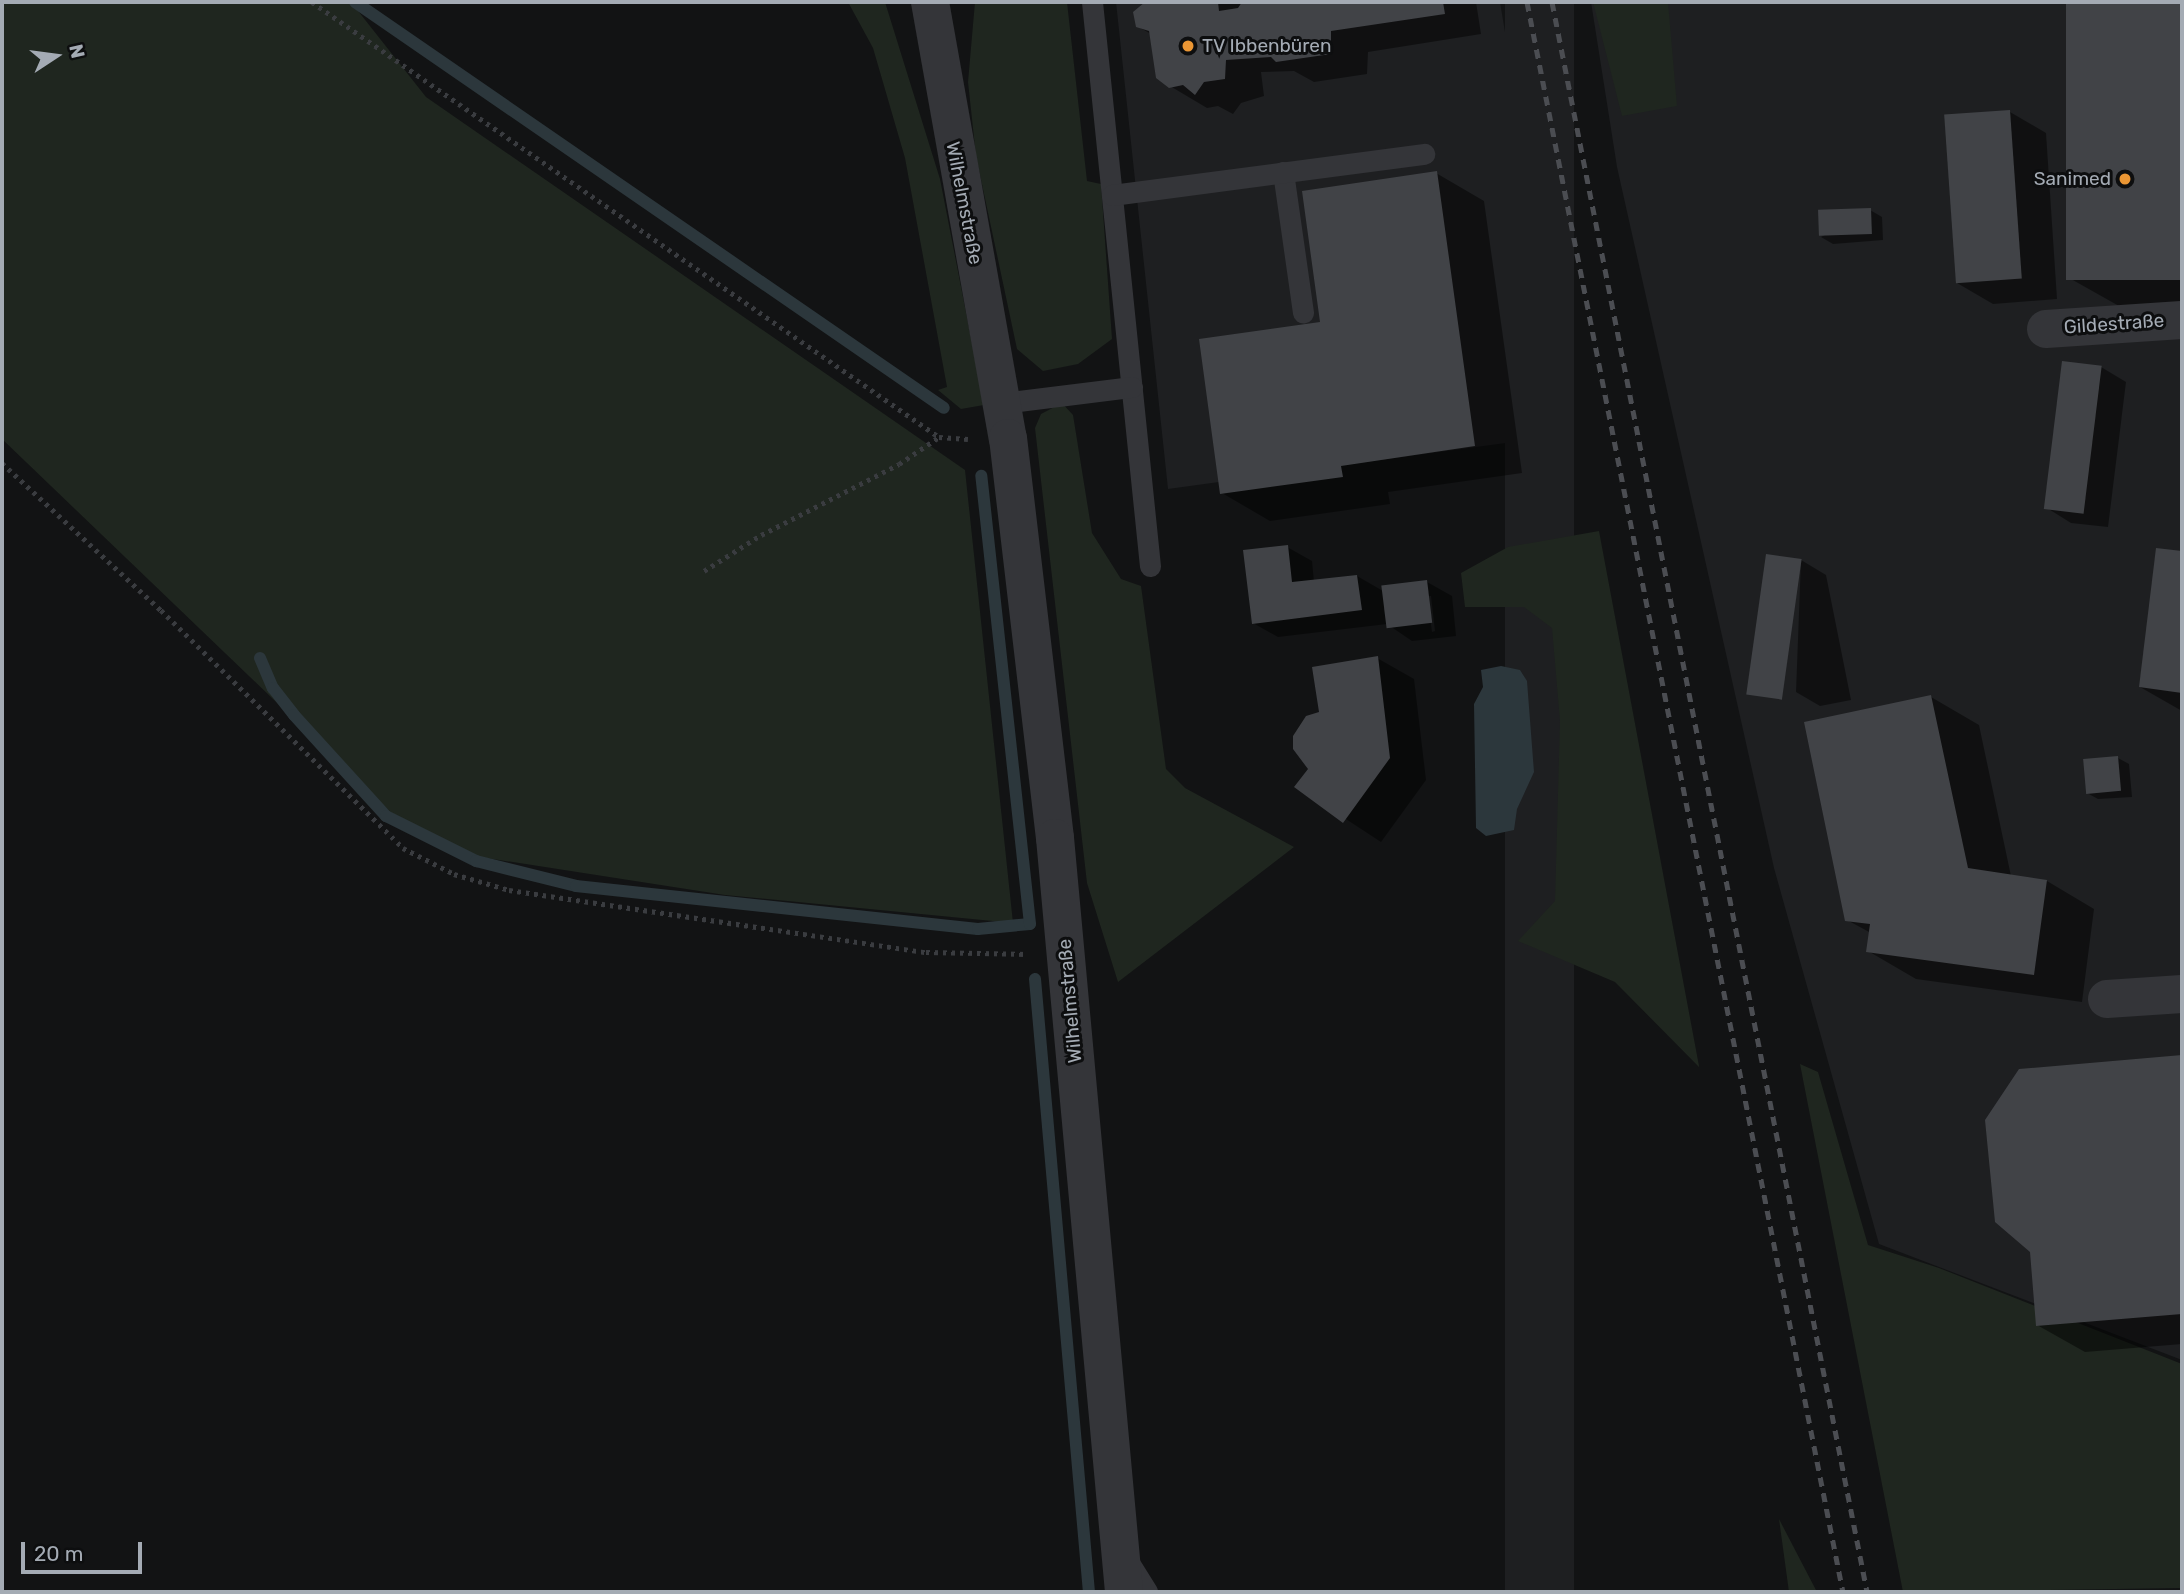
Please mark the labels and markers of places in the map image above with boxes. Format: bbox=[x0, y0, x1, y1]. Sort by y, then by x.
place label: TV Ibbenbüren bbox=[1202, 35, 1332, 57]
marker: TV Ibbenbüren bbox=[1180, 38, 1196, 54]
place label: Sanimed bbox=[2034, 168, 2111, 190]
marker: Sanimed bbox=[2117, 171, 2133, 187]

